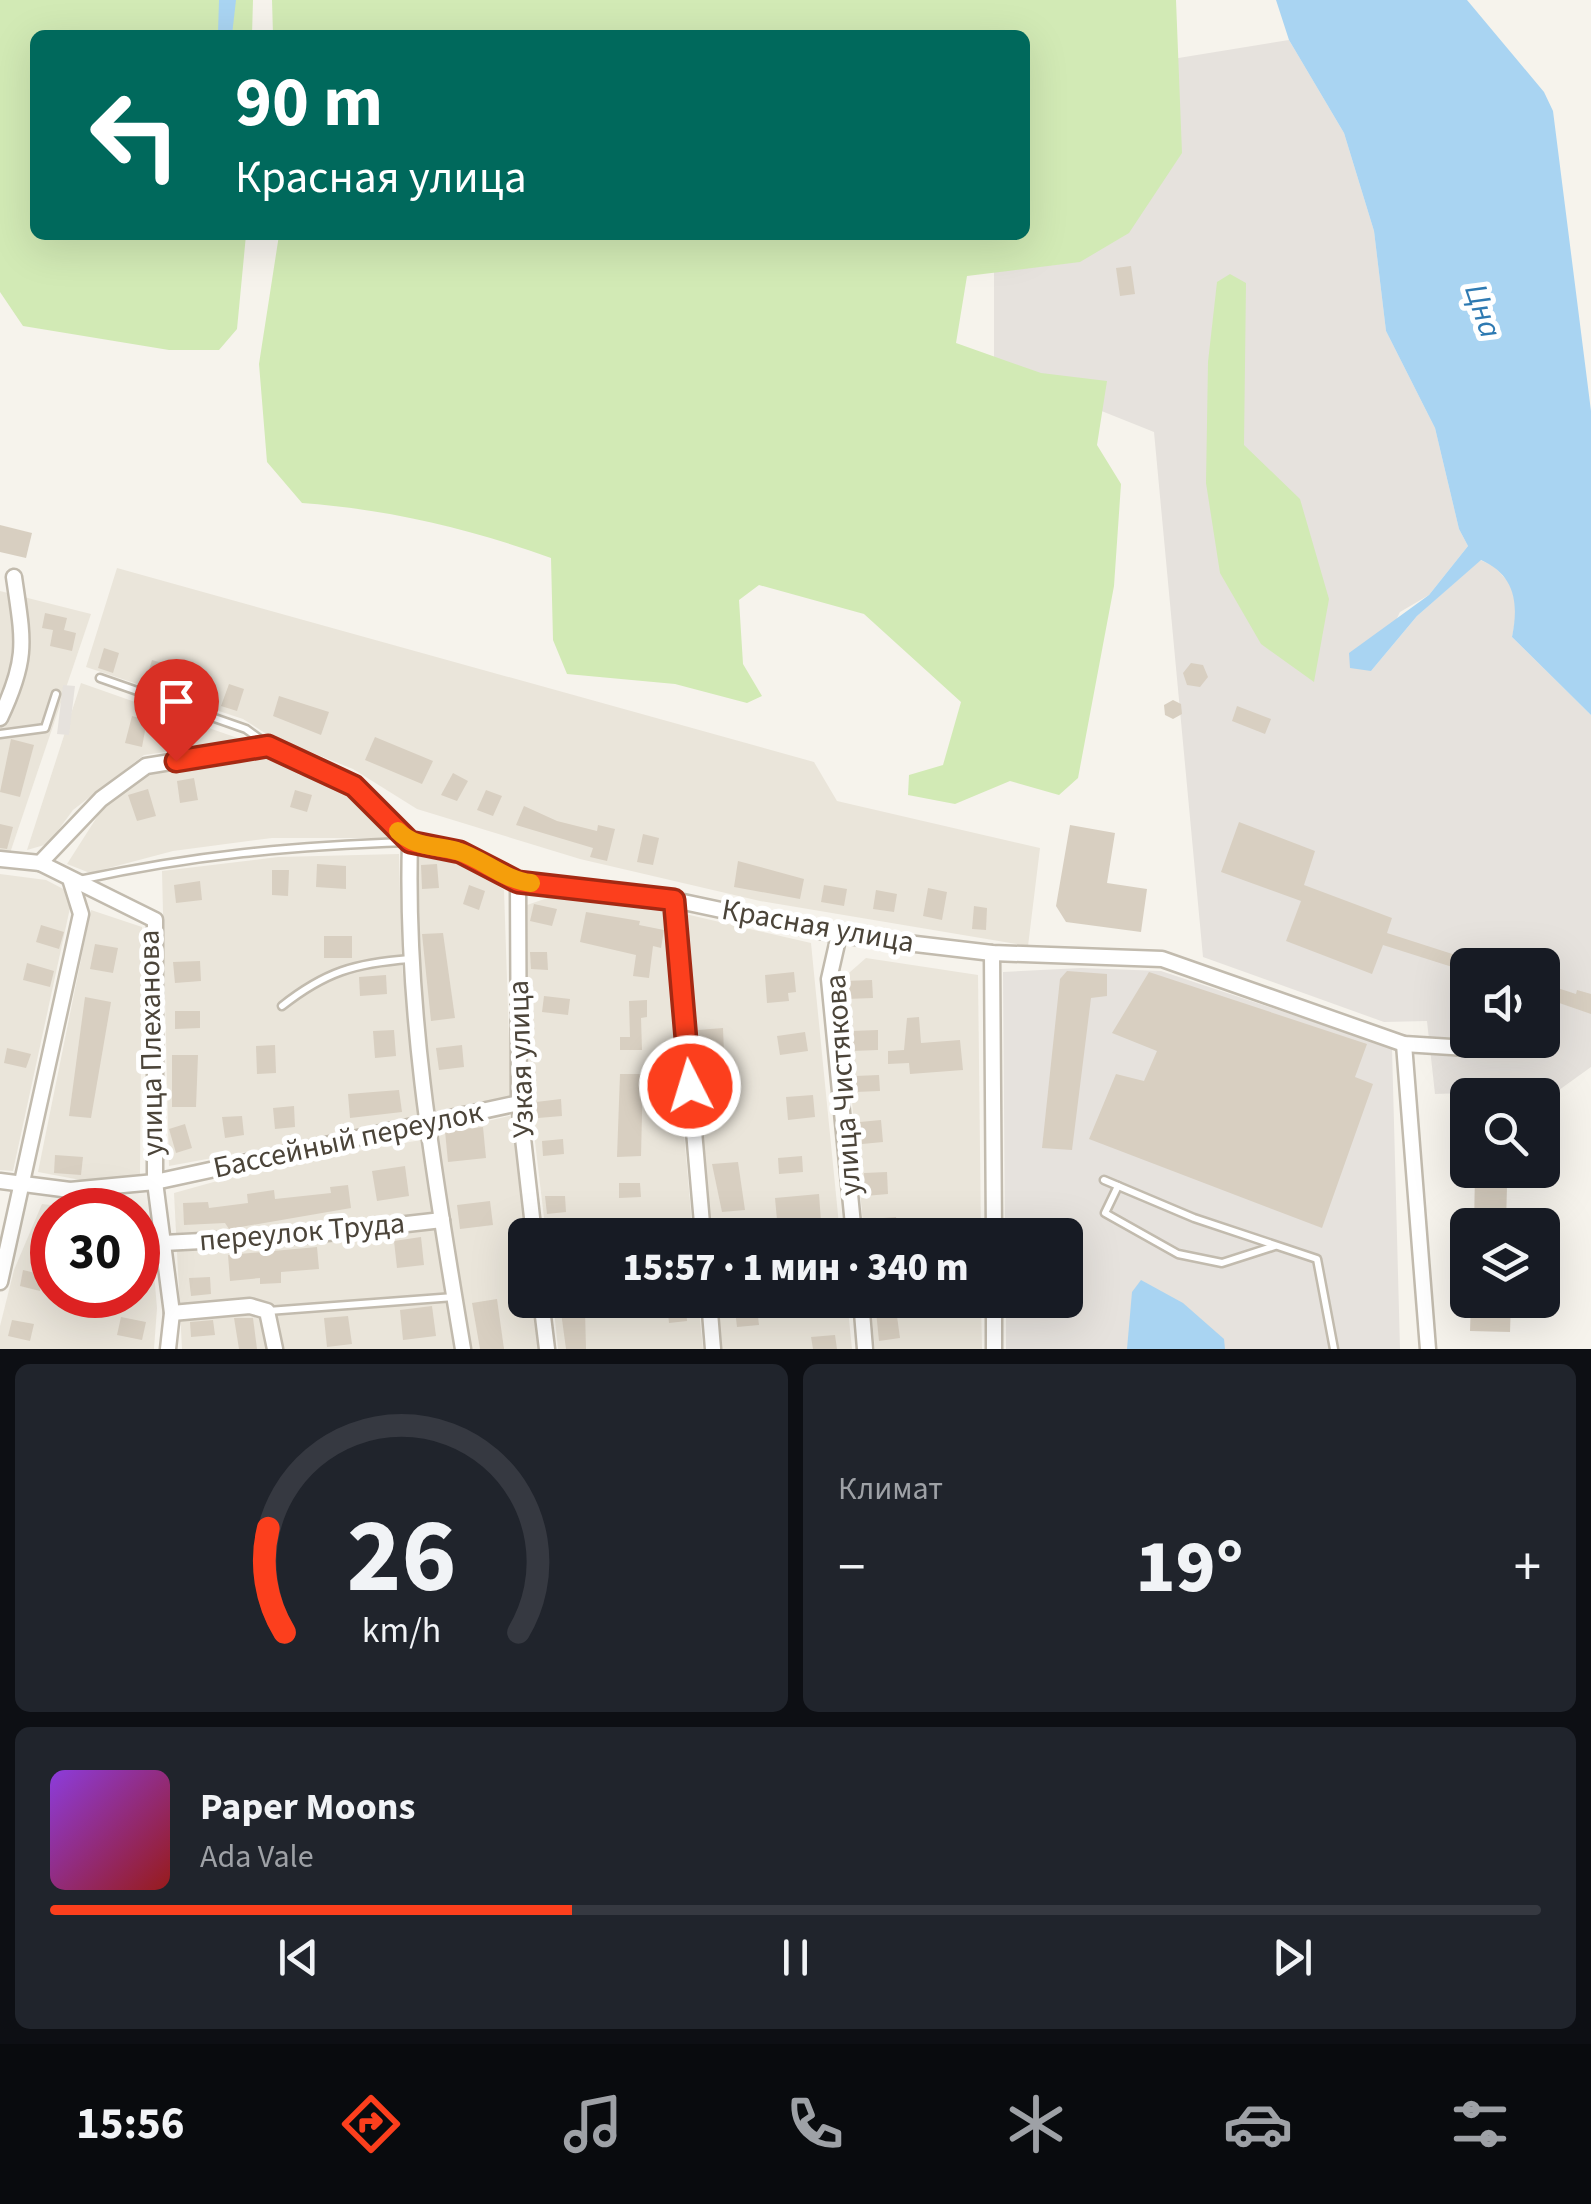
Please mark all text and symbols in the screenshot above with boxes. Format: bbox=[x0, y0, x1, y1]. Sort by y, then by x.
text: 90 m bbox=[235, 53, 383, 153]
icon: left bbox=[70, 70, 200, 200]
text: Красная улица bbox=[235, 146, 527, 210]
water label: Цна bbox=[1452, 278, 1514, 344]
pin bbox=[134, 659, 219, 762]
icon: arrive bbox=[149, 674, 204, 729]
street label: Красная улица bbox=[719, 888, 917, 964]
street label: улица Плеханова bbox=[128, 930, 174, 1156]
map controls bbox=[1450, 948, 1560, 1318]
button: sound bbox=[1450, 948, 1560, 1058]
street label: улица Чистякова bbox=[814, 973, 872, 1197]
street label: Узкая улица bbox=[497, 979, 545, 1139]
position arrow bbox=[638, 1034, 742, 1138]
button: search bbox=[1450, 1078, 1560, 1188]
street label: Бассейный переулок bbox=[209, 1090, 487, 1190]
speed limit sign: 30 bbox=[30, 1188, 160, 1318]
street label: переулок Труда bbox=[197, 1202, 407, 1262]
button: layers bbox=[1450, 1208, 1560, 1318]
text: 15:57 · 1 мин · 340 m bbox=[623, 1241, 968, 1295]
text: Климат bbox=[838, 1466, 943, 1512]
text: 26 bbox=[347, 1484, 456, 1632]
text: 19° bbox=[1136, 1514, 1243, 1621]
text: − bbox=[838, 1529, 865, 1607]
text: + bbox=[1514, 1529, 1541, 1607]
text: km/h bbox=[362, 1605, 441, 1656]
text: Paper Moons bbox=[200, 1780, 415, 1834]
text: Ada Vale bbox=[200, 1834, 314, 1880]
icon: previous bbox=[271, 1930, 326, 1985]
icon: pause bbox=[768, 1930, 823, 1985]
icon: next bbox=[1265, 1930, 1320, 1985]
icon: directions bbox=[336, 2089, 406, 2159]
icon: music bbox=[558, 2089, 628, 2159]
icon: phone bbox=[780, 2089, 850, 2159]
icon: climate bbox=[1001, 2089, 1071, 2159]
icon: car bbox=[1223, 2089, 1293, 2159]
icon: filters bbox=[1445, 2089, 1515, 2159]
text: 15:56 bbox=[76, 2092, 184, 2156]

